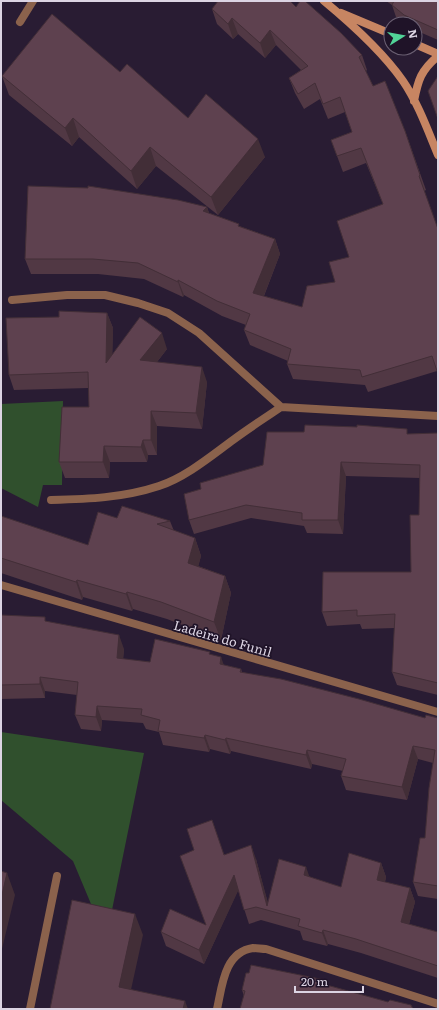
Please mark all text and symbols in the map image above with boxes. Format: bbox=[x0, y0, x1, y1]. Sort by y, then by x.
north arrow bbox=[383, 16, 423, 56]
text: N bbox=[405, 28, 423, 40]
street label: Ladeira do Funil bbox=[172, 615, 275, 661]
scale bar bbox=[295, 968, 363, 994]
text: 20 m bbox=[301, 972, 328, 990]

